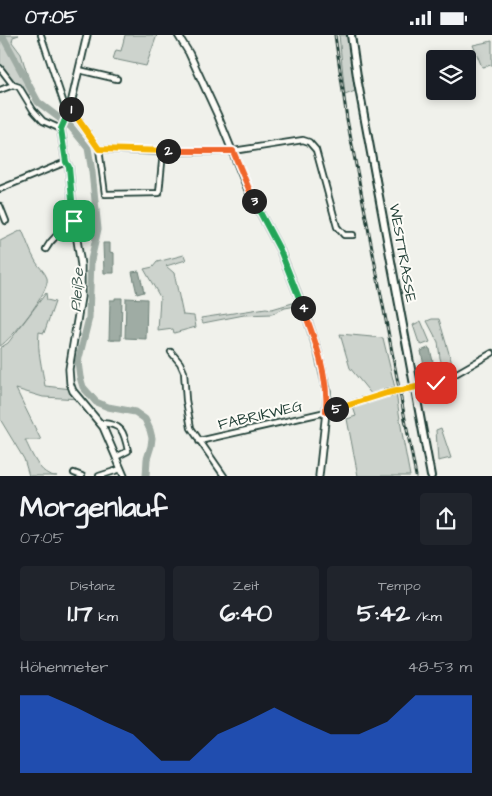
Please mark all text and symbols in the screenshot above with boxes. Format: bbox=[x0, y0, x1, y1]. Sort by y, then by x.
text: 07:05 bbox=[25, 4, 77, 31]
map controls bbox=[426, 50, 476, 100]
button: layers bbox=[426, 50, 476, 100]
pin: 1 bbox=[58, 97, 84, 121]
text: 1 bbox=[71, 99, 72, 119]
pin: 2 bbox=[156, 139, 180, 163]
text: 2 bbox=[164, 141, 173, 161]
pin: 3 bbox=[242, 189, 266, 213]
text: 3 bbox=[251, 191, 258, 211]
pin bbox=[53, 200, 95, 242]
street label: WESTTRASSE bbox=[384, 202, 422, 304]
icon: arrive bbox=[60, 207, 88, 235]
water label: Pleiße bbox=[65, 266, 89, 313]
pin: 4 bbox=[290, 295, 316, 321]
text: 4 bbox=[299, 298, 308, 318]
pin bbox=[415, 362, 457, 404]
icon: check bbox=[422, 369, 450, 397]
street label: FABRIKWEG bbox=[216, 395, 305, 435]
pin: 5 bbox=[324, 397, 348, 421]
text: 5 bbox=[332, 399, 341, 419]
text: Morgenlauf bbox=[20, 488, 167, 527]
button: share bbox=[420, 493, 472, 545]
text: 07:05 bbox=[20, 527, 64, 549]
text: Distanz bbox=[70, 576, 115, 596]
text: Zeit bbox=[233, 576, 259, 596]
text: Tempo bbox=[378, 576, 421, 596]
text: 1.17 bbox=[67, 596, 93, 631]
text: 6:40 bbox=[220, 596, 272, 631]
text: 5:42 bbox=[357, 596, 410, 631]
text: km bbox=[93, 607, 118, 627]
text: /km bbox=[410, 607, 442, 627]
text: Höhenmeter bbox=[20, 656, 108, 678]
text: 48–53 m bbox=[407, 656, 472, 678]

